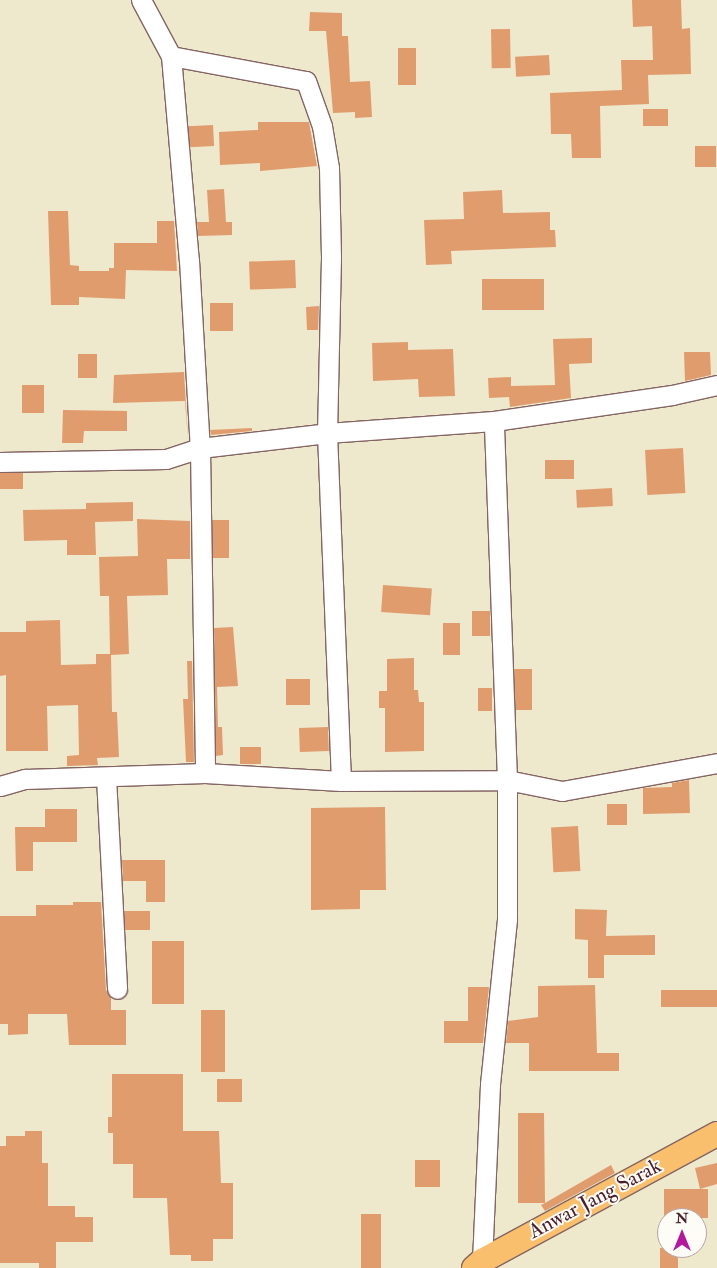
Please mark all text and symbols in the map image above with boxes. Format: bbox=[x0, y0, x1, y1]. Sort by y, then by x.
street label: Anwar Jang Sarak bbox=[524, 1153, 666, 1245]
north arrow bbox=[657, 1208, 707, 1258]
text: N bbox=[676, 1210, 688, 1227]

